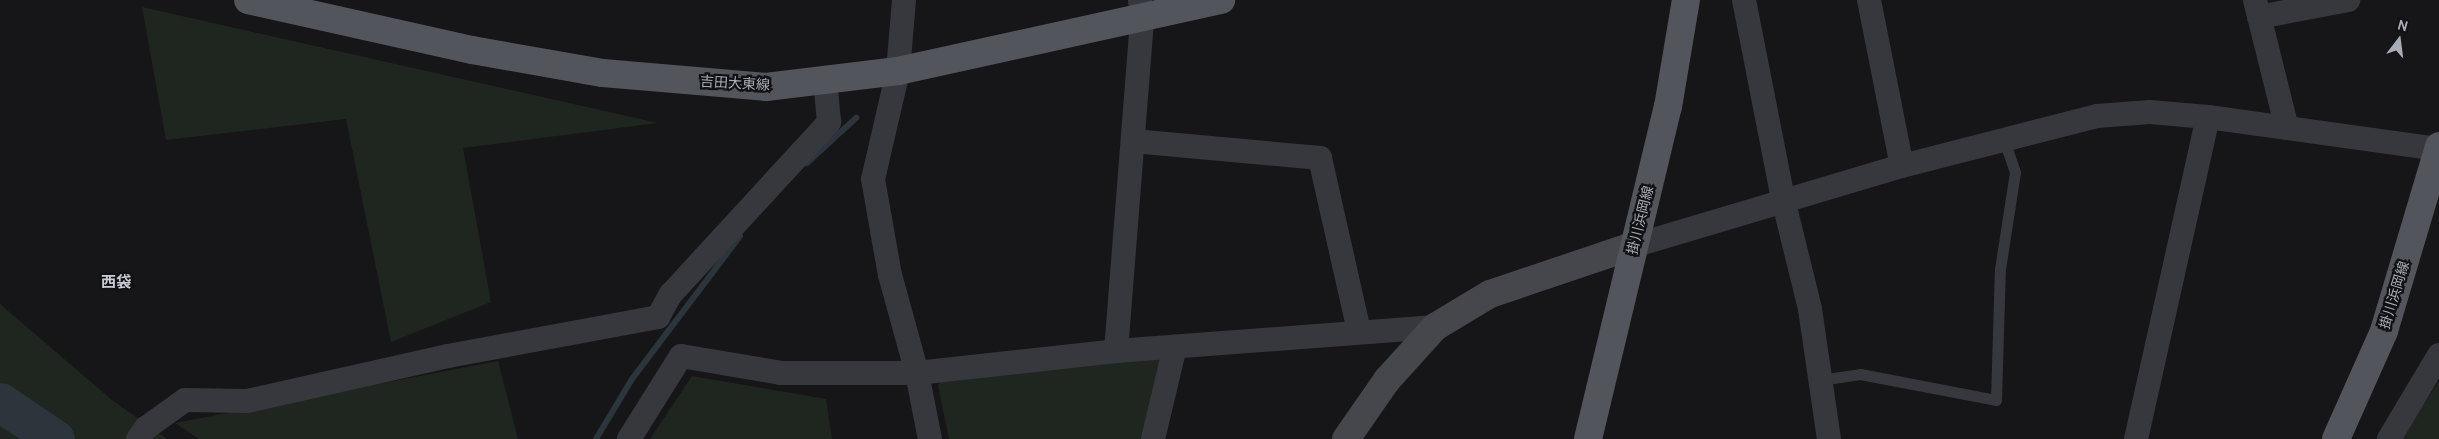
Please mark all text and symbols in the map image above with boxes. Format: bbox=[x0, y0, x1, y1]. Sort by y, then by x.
north arrow bbox=[2374, 15, 2424, 65]
text: N bbox=[2396, 16, 2410, 35]
street label: 吉田大東線 bbox=[700, 73, 770, 93]
street label: 掛川浜岡線 bbox=[1623, 184, 1657, 256]
street label: 掛川浜岡線 bbox=[2376, 259, 2412, 331]
district label: 西袋 bbox=[101, 274, 131, 292]

